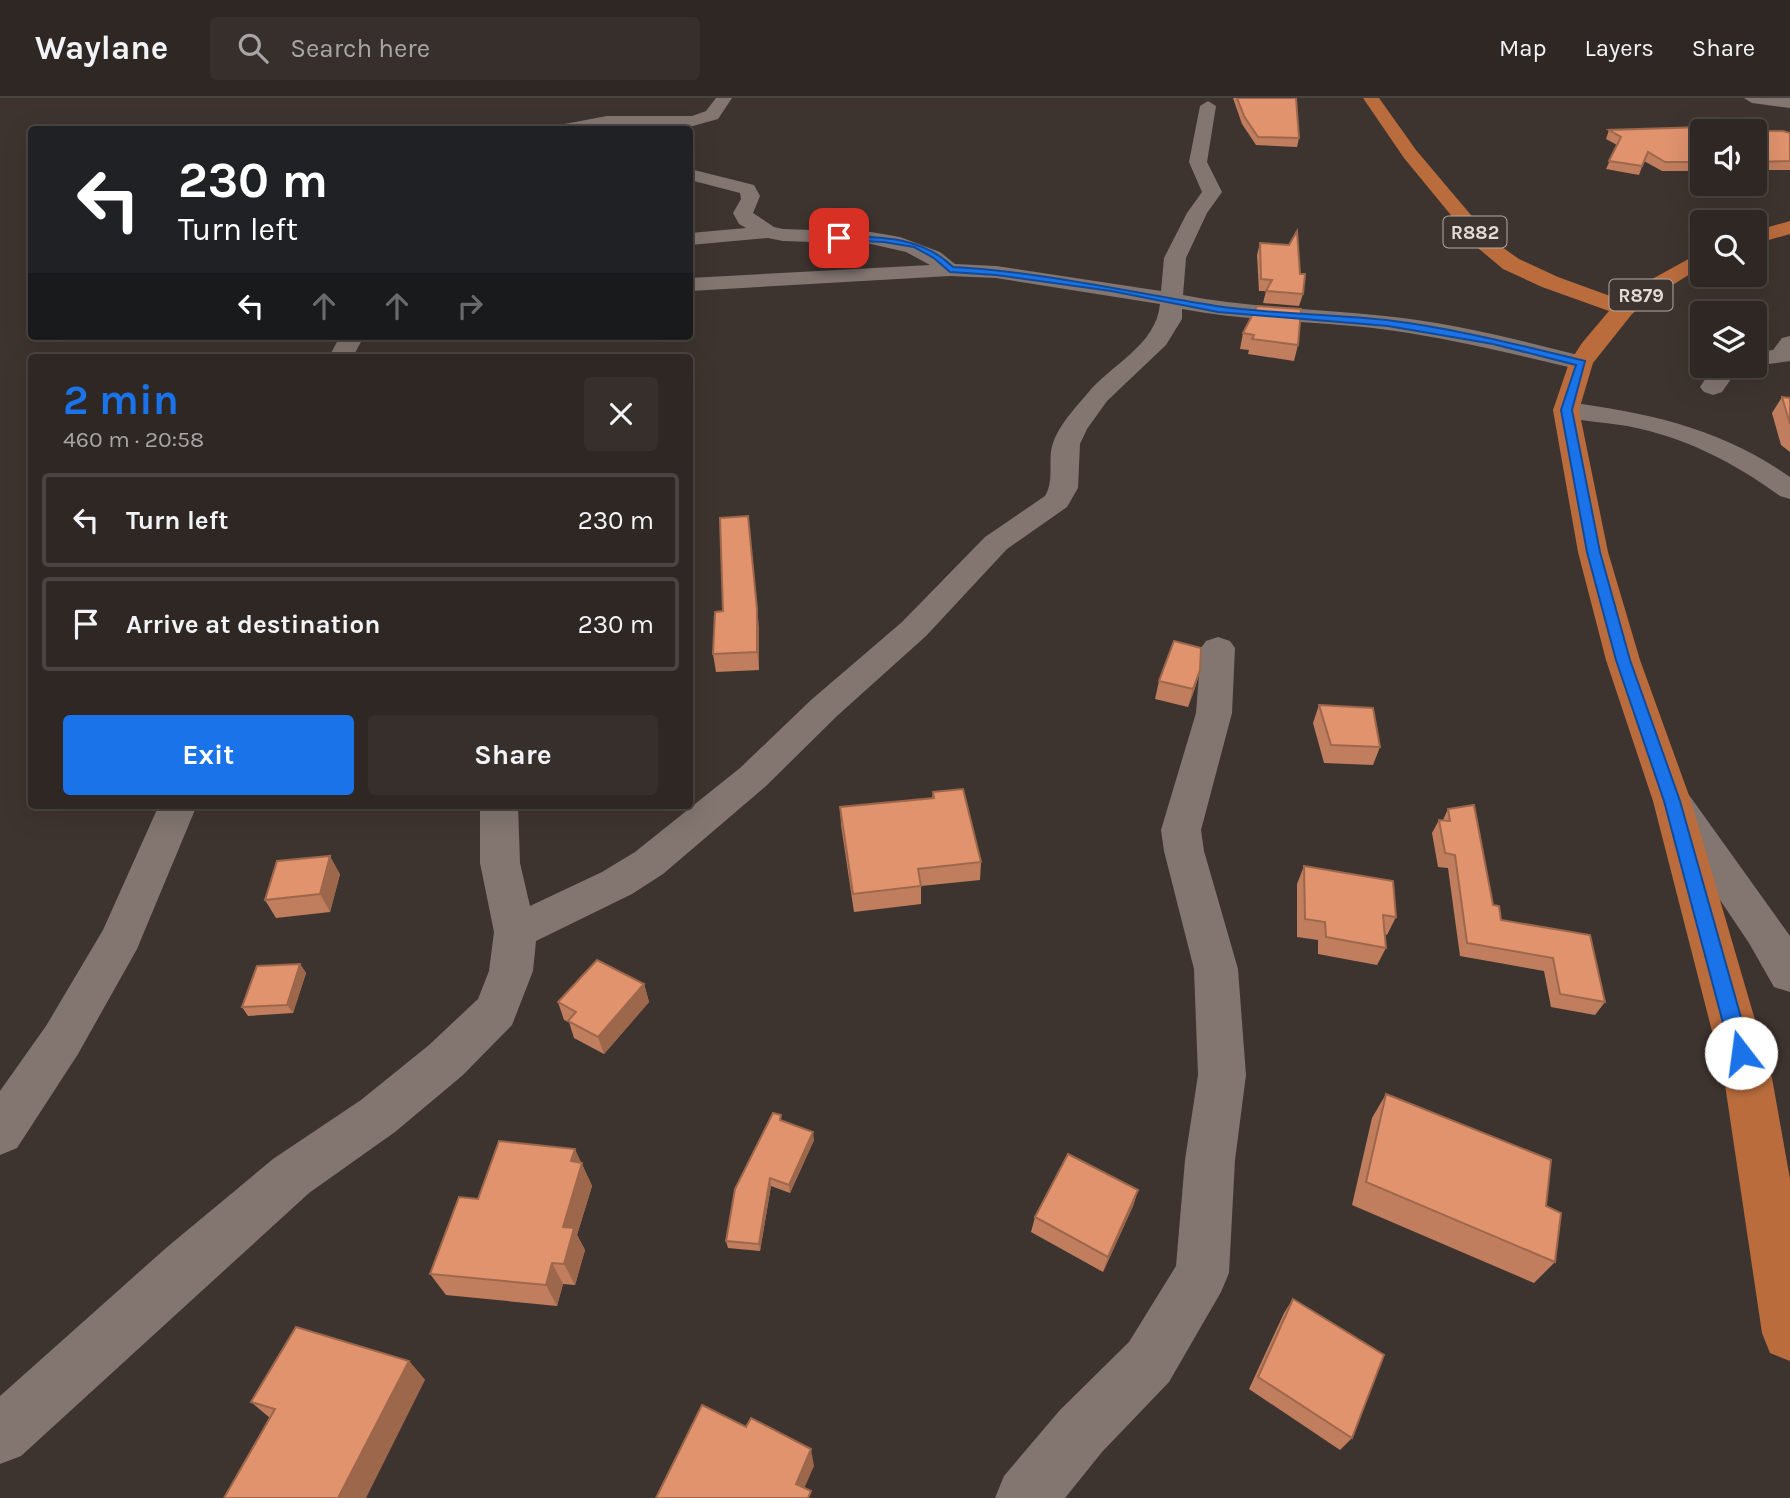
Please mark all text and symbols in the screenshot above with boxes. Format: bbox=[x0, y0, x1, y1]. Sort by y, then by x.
search box bbox=[210, 17, 700, 80]
text: Waylane bbox=[35, 29, 168, 67]
icon: search bbox=[234, 29, 272, 67]
text: Search here bbox=[290, 33, 430, 64]
text: Map bbox=[1499, 34, 1547, 62]
text: Layers bbox=[1585, 34, 1654, 62]
text: Share bbox=[1692, 34, 1755, 62]
map controls bbox=[1690, 119, 1767, 378]
button: sound bbox=[1690, 119, 1767, 196]
text: 230 m bbox=[178, 152, 328, 209]
icon: left bbox=[63, 154, 154, 245]
pin bbox=[809, 208, 869, 268]
button: search bbox=[1690, 210, 1767, 287]
text: Turn left bbox=[178, 211, 298, 248]
road number: R882 bbox=[1444, 216, 1506, 248]
icon: arrive bbox=[820, 219, 858, 257]
road number: R879 bbox=[1610, 280, 1672, 310]
icon: left bbox=[232, 287, 270, 325]
icon: ahead bbox=[305, 287, 343, 325]
icon: ahead bbox=[378, 287, 416, 325]
icon: right bbox=[451, 287, 489, 325]
button: layers bbox=[1690, 301, 1767, 378]
text: 2 min bbox=[63, 375, 179, 425]
button: close bbox=[584, 377, 658, 451]
text: 460 m · 20:58 bbox=[63, 426, 204, 453]
icon: left bbox=[67, 501, 105, 539]
text: Turn left bbox=[126, 505, 228, 536]
text: 230 m bbox=[578, 505, 654, 536]
icon: arrive bbox=[67, 605, 105, 643]
text: Arrive at destination bbox=[126, 609, 380, 640]
text: 230 m bbox=[578, 609, 654, 640]
button: Exit bbox=[63, 715, 354, 795]
button: Share bbox=[368, 715, 658, 795]
position arrow bbox=[1704, 1016, 1778, 1090]

